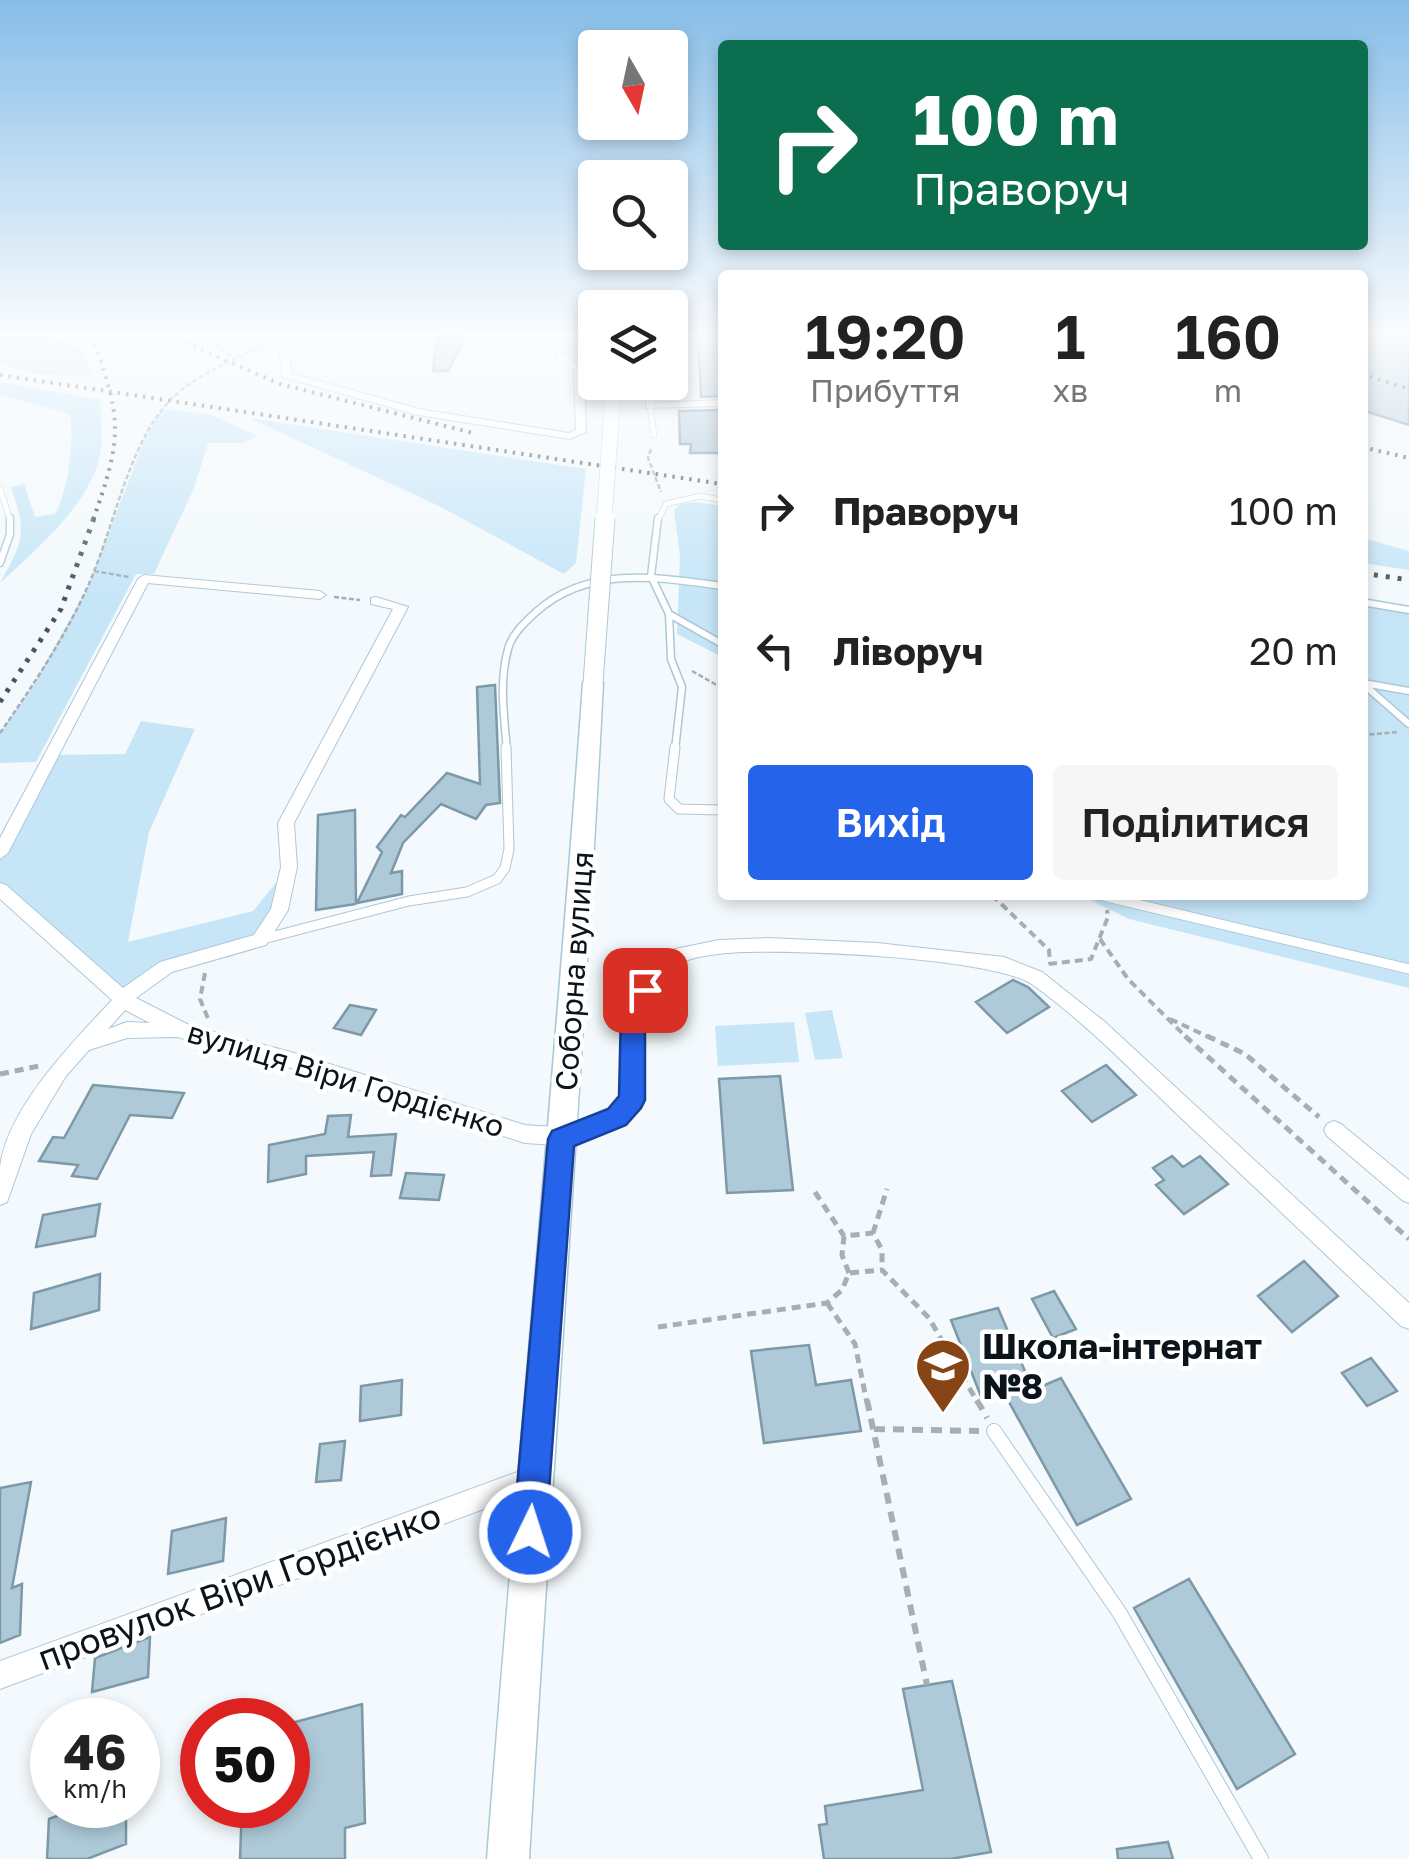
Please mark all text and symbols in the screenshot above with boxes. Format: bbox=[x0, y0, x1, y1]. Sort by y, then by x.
north arrow bbox=[578, 30, 688, 140]
map controls bbox=[578, 30, 688, 400]
text: 100 m bbox=[913, 76, 1119, 160]
icon: right bbox=[748, 80, 878, 210]
button: search bbox=[578, 160, 688, 270]
text: Праворуч bbox=[913, 161, 1130, 215]
button: layers bbox=[578, 290, 688, 400]
text: 19:20 bbox=[805, 300, 965, 372]
text: 1 bbox=[1055, 300, 1085, 372]
text: 160 bbox=[1175, 300, 1281, 372]
text: Прибуття bbox=[810, 371, 960, 409]
text: хв bbox=[1052, 371, 1088, 409]
text: m bbox=[1214, 371, 1242, 409]
icon: right bbox=[748, 483, 803, 538]
text: Праворуч bbox=[833, 488, 1019, 533]
text: 100 m bbox=[1229, 488, 1338, 533]
icon: left bbox=[748, 623, 803, 678]
text: Ліворуч bbox=[833, 628, 984, 673]
text: 20 m bbox=[1249, 628, 1338, 673]
button: Вихід bbox=[748, 765, 1033, 880]
button: Поділитися bbox=[1053, 765, 1338, 880]
street label: Соборна вулиця bbox=[548, 850, 600, 1092]
pin bbox=[603, 948, 688, 1033]
icon: arrive bbox=[618, 963, 673, 1018]
street label: вулиця Віри Гордієнко bbox=[183, 1014, 509, 1144]
place label: Школа-інтернат №8 bbox=[982, 1325, 1262, 1407]
school or university icon: Школа-інтернат №8 bbox=[913, 1336, 973, 1415]
position arrow bbox=[478, 1480, 582, 1584]
street label: провулок Віри Гордієнко bbox=[32, 1493, 446, 1679]
speed limit sign: 50 bbox=[180, 1698, 310, 1828]
text: 46 bbox=[63, 1721, 126, 1781]
text: km/h bbox=[63, 1773, 127, 1804]

